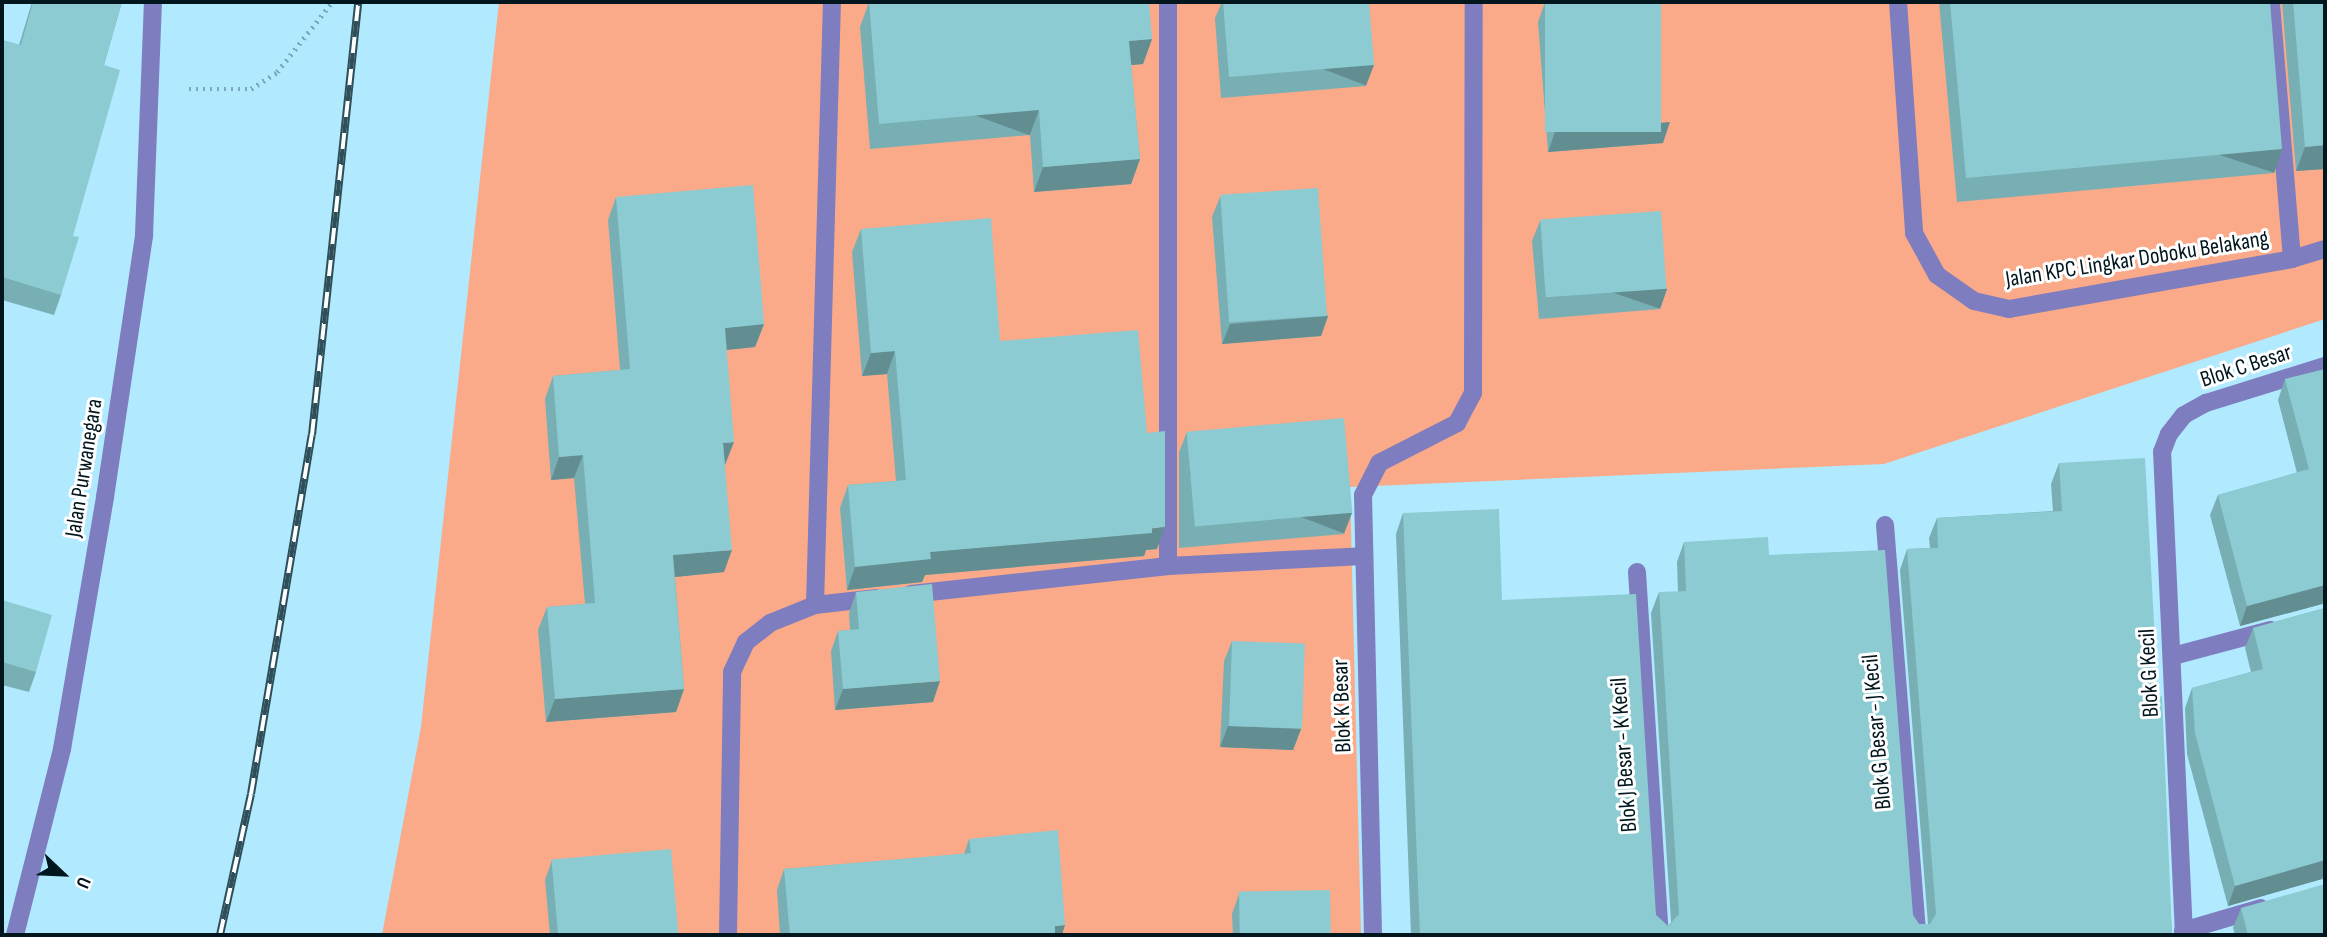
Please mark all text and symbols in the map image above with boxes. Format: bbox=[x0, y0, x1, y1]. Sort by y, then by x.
street label: Jalan KPC Lingkar Doboku Belakang bbox=[2003, 225, 2271, 293]
street label: Blok C Besar bbox=[2197, 338, 2295, 394]
street label: Jalan Purwanegara bbox=[59, 397, 109, 539]
street label: Blok G Kecil bbox=[2133, 628, 2165, 718]
street label: Blok G Besar - J Kecil bbox=[1856, 653, 1898, 811]
street label: Blok K Besar bbox=[1327, 659, 1357, 753]
street label: Blok J Besar - K Kecil bbox=[1605, 677, 1643, 833]
north arrow bbox=[28, 839, 98, 909]
text: U bbox=[70, 873, 95, 891]

